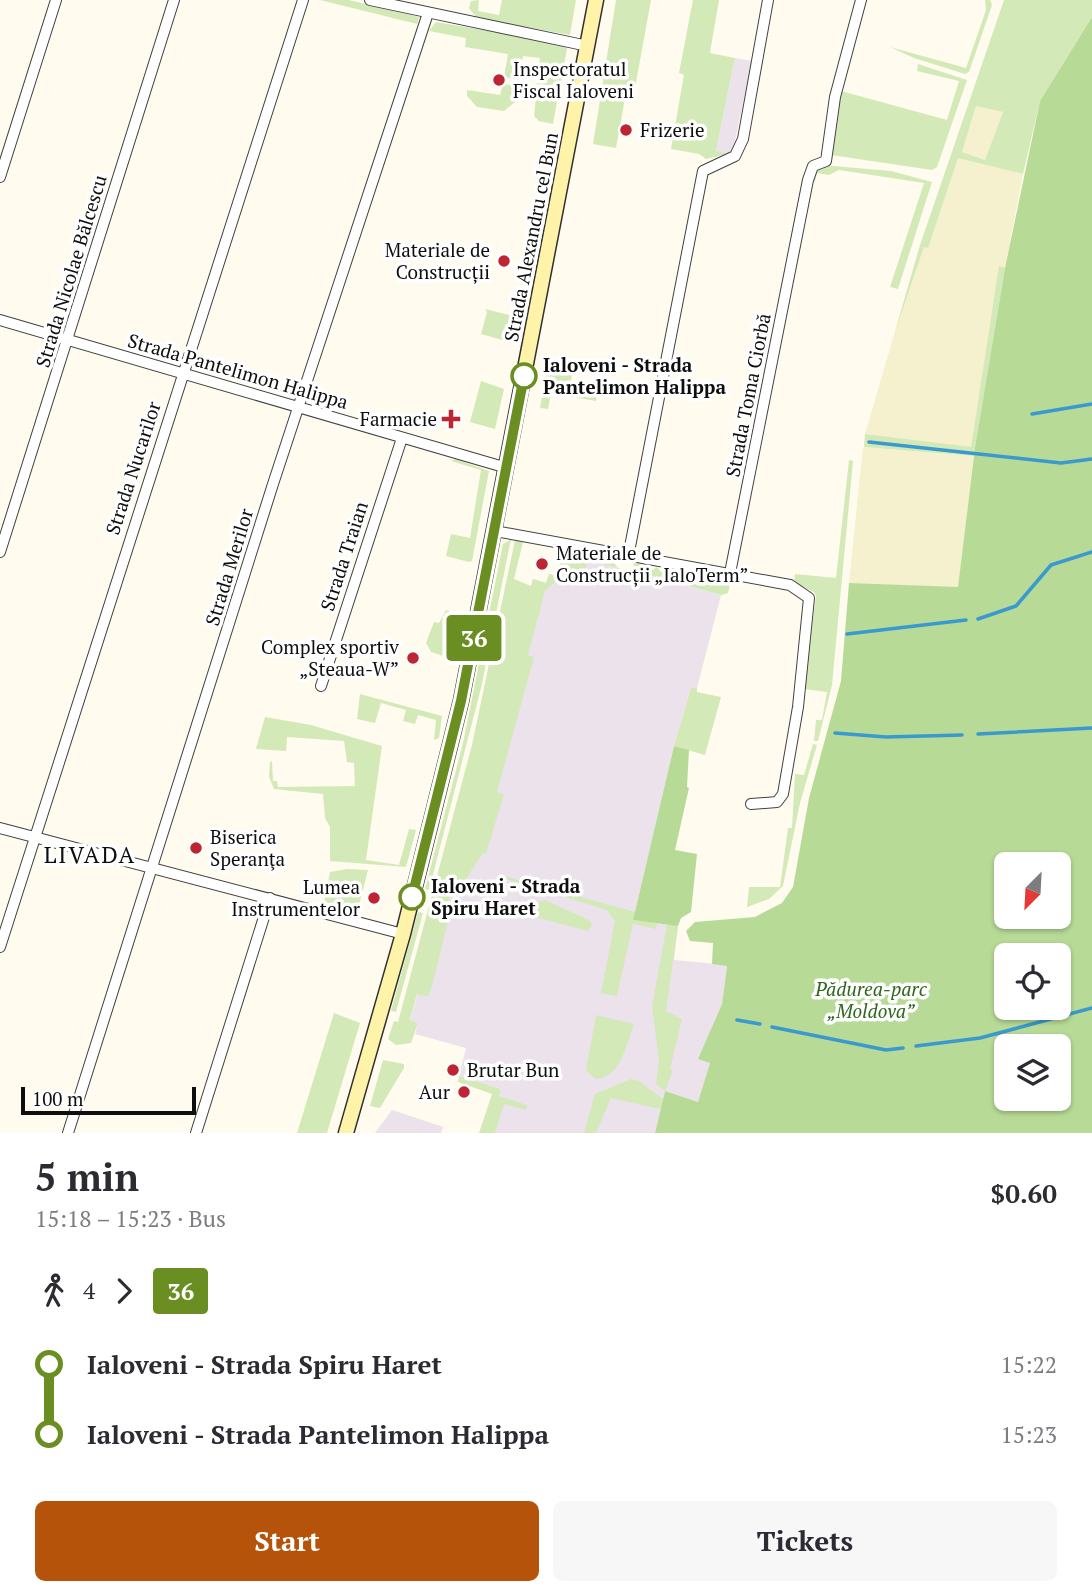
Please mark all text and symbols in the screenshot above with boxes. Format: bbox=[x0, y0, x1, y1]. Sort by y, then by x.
place label: Inspectoratul Fiscal Ialoveni bbox=[513, 56, 634, 103]
marker: Inspectoratul Fiscal Ialoveni bbox=[491, 72, 507, 88]
place label: Frizerie bbox=[640, 117, 705, 142]
marker: Frizerie bbox=[618, 122, 634, 138]
street label: Strada Alexandru cel Bun bbox=[498, 130, 563, 344]
street label: Strada Nicolae Bălcescu bbox=[29, 171, 112, 370]
place label: Materiale de Construcții bbox=[385, 237, 490, 284]
marker: Materiale de Construcții bbox=[496, 253, 512, 269]
street label: Strada Toma Ciorbă bbox=[719, 311, 776, 479]
street label: Strada Pantelimon Halippa bbox=[125, 327, 352, 414]
place label: Ialoveni - Strada Pantelimon Halippa bbox=[543, 352, 726, 399]
marker: Ialoveni - Strada Pantelimon Halippa bbox=[511, 363, 537, 389]
street label: Strada Nucarilor bbox=[99, 397, 166, 538]
place label: Farmacie bbox=[360, 406, 437, 431]
marker: Farmacie bbox=[443, 411, 459, 427]
street label: Strada Traian bbox=[314, 498, 373, 614]
street label: Strada Merilor bbox=[199, 504, 258, 629]
place label: Materiale de Construcții „IaloTerm” bbox=[556, 540, 749, 587]
marker: Materiale de Construcții „IaloTerm” bbox=[534, 556, 550, 572]
line badge: 36 bbox=[442, 615, 505, 661]
text: 36 bbox=[460, 622, 488, 654]
place label: Complex sportiv „Steaua-W” bbox=[261, 634, 399, 681]
marker: Complex sportiv „Steaua-W” bbox=[405, 650, 421, 666]
place label: Biserica Speranţa bbox=[210, 824, 286, 871]
district label: LIVADA bbox=[44, 839, 136, 870]
marker: Biserica Speranţa bbox=[188, 840, 204, 856]
north arrow bbox=[994, 852, 1071, 929]
map controls bbox=[994, 852, 1071, 1111]
place label: Ialoveni - Strada Spiru Haret bbox=[431, 873, 581, 920]
place label: Lumea Instrumentelor bbox=[231, 874, 361, 921]
marker: Ialoveni - Strada Spiru Haret bbox=[399, 884, 425, 910]
marker: Lumea Instrumentelor bbox=[366, 890, 382, 906]
button: locate bbox=[994, 943, 1071, 1020]
park label: Pădurea-parc „Moldova” bbox=[814, 976, 928, 1023]
button: layers bbox=[994, 1034, 1071, 1111]
place label: Brutar Bun bbox=[467, 1057, 559, 1082]
marker: Brutar Bun bbox=[445, 1062, 461, 1078]
place label: Aur bbox=[419, 1079, 451, 1104]
scale bar bbox=[21, 1084, 196, 1116]
marker: Aur bbox=[456, 1084, 472, 1100]
text: 100 m bbox=[32, 1086, 83, 1111]
text: 5 min bbox=[35, 1152, 139, 1202]
text: $0.60 bbox=[991, 1176, 1057, 1210]
text: 15:18 – 15:23 · Bus bbox=[35, 1203, 226, 1234]
icon: walk bbox=[35, 1272, 73, 1310]
icon: forward bbox=[105, 1272, 143, 1310]
text: 4 bbox=[83, 1275, 95, 1306]
text: 36 bbox=[167, 1275, 194, 1307]
text: Ialoveni - Strada Spiru Haret bbox=[87, 1347, 442, 1381]
text: 15:22 bbox=[1000, 1349, 1057, 1380]
text: Ialoveni - Strada Pantelimon Halippa bbox=[87, 1417, 549, 1451]
text: 15:23 bbox=[1000, 1419, 1057, 1450]
button: Start bbox=[35, 1501, 539, 1581]
button: Tickets bbox=[553, 1501, 1057, 1581]

